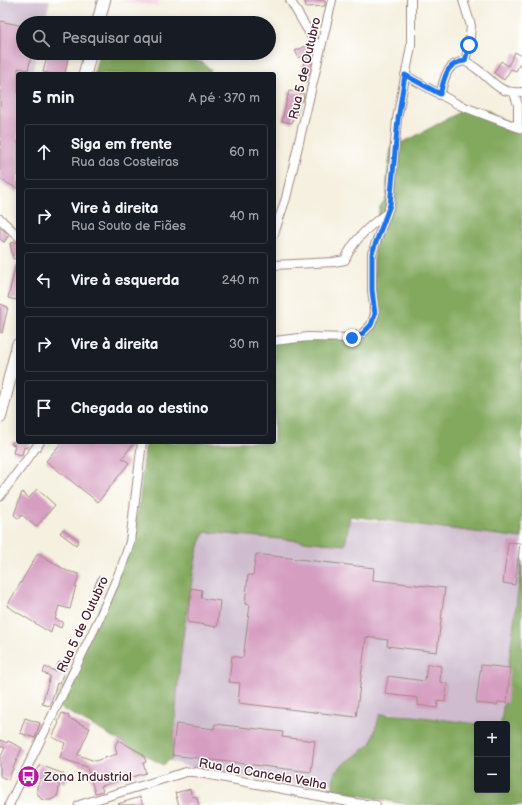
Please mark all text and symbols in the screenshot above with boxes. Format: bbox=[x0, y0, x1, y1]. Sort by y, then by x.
search box bbox=[16, 16, 276, 60]
street label: Rua 5 de Outubro bbox=[285, 16, 325, 121]
icon: search bbox=[30, 27, 52, 49]
text: Pesquisar aqui bbox=[62, 29, 162, 48]
route start bbox=[460, 36, 478, 54]
text: 5 min bbox=[32, 88, 75, 108]
text: A pé · 370 m bbox=[188, 90, 260, 106]
text: Siga em frente bbox=[71, 135, 172, 154]
icon: ahead bbox=[33, 141, 55, 163]
text: 60 m bbox=[229, 144, 259, 160]
text: Rua das Costeiras bbox=[71, 154, 179, 170]
text: Vire à direita bbox=[71, 199, 158, 218]
icon: right bbox=[33, 205, 55, 227]
text: 40 m bbox=[229, 208, 259, 224]
text: Rua Souto de Fiães bbox=[71, 218, 186, 234]
icon: left bbox=[33, 269, 55, 291]
text: Vire à esquerda bbox=[71, 271, 179, 290]
text: 240 m bbox=[222, 272, 259, 288]
route end bbox=[343, 329, 361, 347]
icon: right bbox=[33, 333, 55, 355]
text: Vire à direita bbox=[71, 335, 158, 354]
text: 30 m bbox=[229, 336, 259, 352]
icon: arrive bbox=[33, 397, 55, 419]
text: Chegada ao destino bbox=[71, 399, 209, 418]
street label: Rua 5 de Outubro bbox=[54, 574, 112, 675]
map controls bbox=[474, 721, 510, 793]
button: + bbox=[474, 721, 510, 757]
street label: Rua da Cancela Velha bbox=[198, 755, 328, 793]
button: − bbox=[474, 757, 510, 793]
bus stop icon: Zona Industrial bbox=[15, 763, 41, 789]
place label: Zona Industrial bbox=[43, 769, 132, 785]

